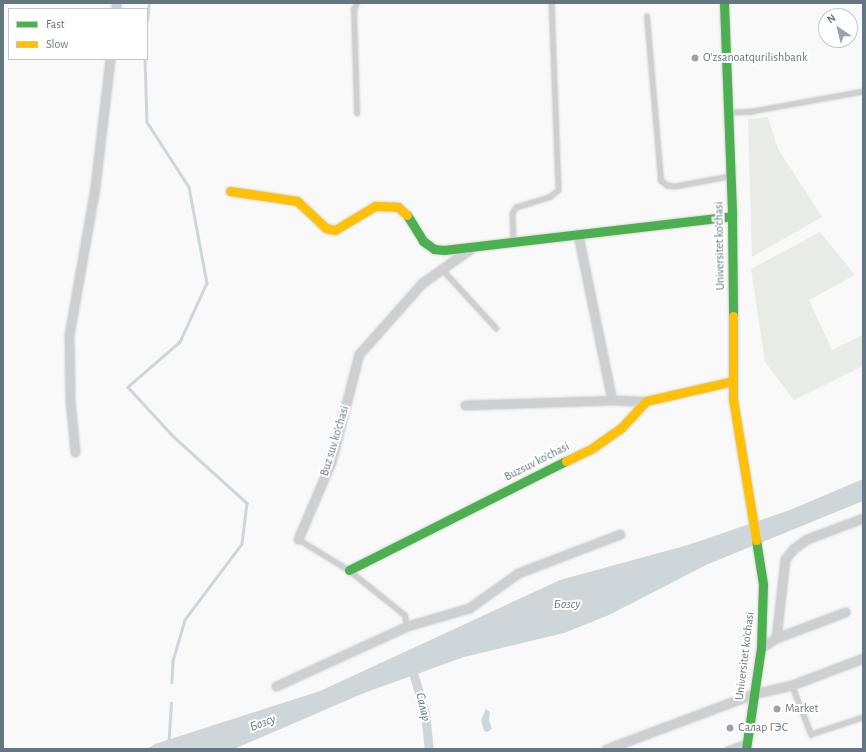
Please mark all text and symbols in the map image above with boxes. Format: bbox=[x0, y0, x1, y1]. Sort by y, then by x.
legend bbox=[8, 8, 148, 60]
north arrow bbox=[818, 8, 858, 48]
text: N bbox=[825, 12, 838, 25]
text: Fast bbox=[46, 18, 65, 30]
text: Slow bbox=[46, 38, 68, 50]
place label: Oʻzsanoatqurilishbank bbox=[703, 51, 807, 65]
marker: Oʻzsanoatqurilishbank bbox=[690, 53, 700, 63]
street label: Universitet ko'chasi bbox=[712, 201, 728, 291]
street label: Buz suv ko'chasi bbox=[317, 404, 353, 478]
street label: Buzsuv ko'chasi bbox=[502, 440, 572, 484]
water label: Бозсу bbox=[554, 597, 580, 613]
street label: Universitet ko'chasi bbox=[732, 611, 758, 701]
water label: Салар bbox=[411, 691, 433, 723]
place label: Market bbox=[785, 702, 818, 716]
marker: Market bbox=[772, 704, 782, 714]
water label: Бозсу bbox=[248, 712, 278, 736]
place label: Салар ГЭС bbox=[738, 721, 788, 735]
marker: Салар ГЭС bbox=[725, 723, 735, 733]

